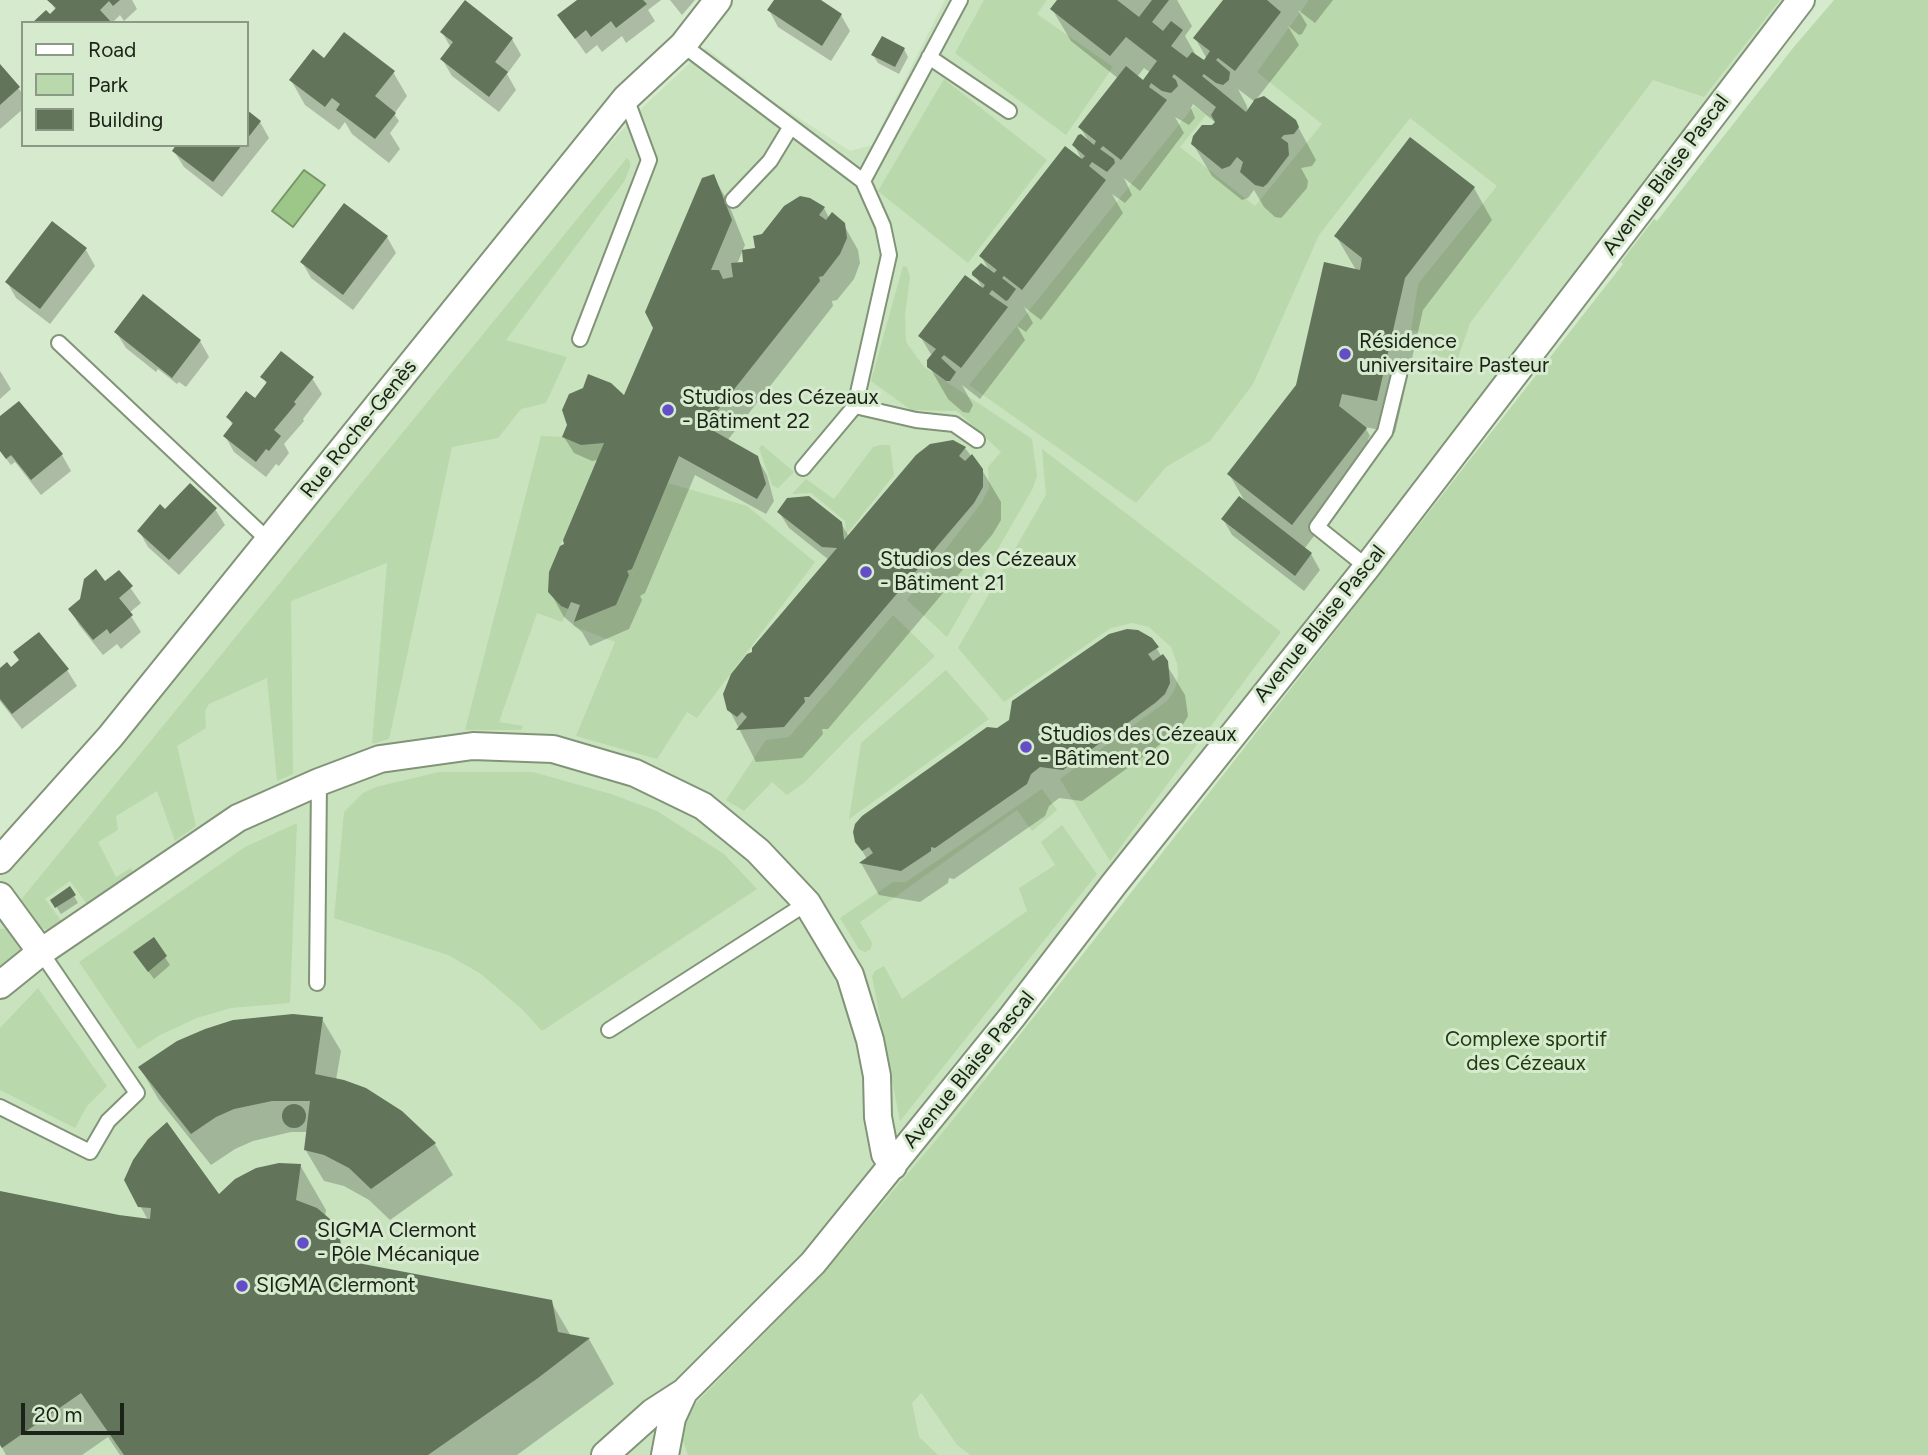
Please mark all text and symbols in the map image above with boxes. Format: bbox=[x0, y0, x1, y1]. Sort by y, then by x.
legend bbox=[21, 21, 248, 147]
text: Road bbox=[88, 37, 136, 62]
text: Park bbox=[88, 72, 128, 97]
street label: Avenue Blaise Pascal bbox=[1597, 90, 1735, 260]
text: Building bbox=[88, 107, 163, 132]
place label: Résidence universitaire Pasteur bbox=[1359, 329, 1549, 379]
marker: Résidence universitaire Pasteur bbox=[1337, 346, 1353, 362]
street label: Rue Roche-Genès bbox=[296, 355, 422, 503]
place label: Studios des Cézeaux - Bâtiment 22 bbox=[682, 385, 878, 435]
marker: Studios des Cézeaux - Bâtiment 22 bbox=[660, 402, 676, 418]
street label: Avenue Blaise Pascal bbox=[1249, 540, 1391, 708]
place label: Studios des Cézeaux - Bâtiment 21 bbox=[880, 547, 1076, 597]
marker: Studios des Cézeaux - Bâtiment 21 bbox=[858, 564, 874, 580]
place label: Studios des Cézeaux - Bâtiment 20 bbox=[1040, 722, 1236, 772]
marker: Studios des Cézeaux - Bâtiment 20 bbox=[1018, 739, 1034, 755]
street label: Avenue Blaise Pascal bbox=[898, 986, 1040, 1154]
park label: Complexe sportif des Cézeaux bbox=[1445, 1027, 1607, 1077]
place label: SIGMA Clermont - Pôle Mécanique bbox=[317, 1218, 480, 1268]
marker: SIGMA Clermont - Pôle Mécanique bbox=[295, 1235, 311, 1251]
place label: SIGMA Clermont bbox=[256, 1273, 416, 1299]
marker: SIGMA Clermont bbox=[234, 1278, 250, 1294]
scale bar bbox=[24, 1388, 128, 1432]
text: 20 m bbox=[34, 1402, 82, 1427]

